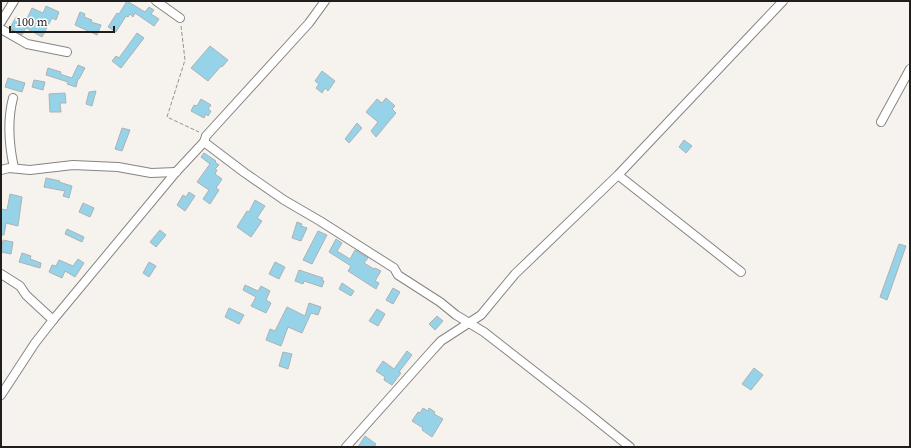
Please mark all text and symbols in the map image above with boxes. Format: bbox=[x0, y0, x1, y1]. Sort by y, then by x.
scale bar bbox=[10, 8, 114, 34]
text: 100 m bbox=[16, 14, 48, 30]

